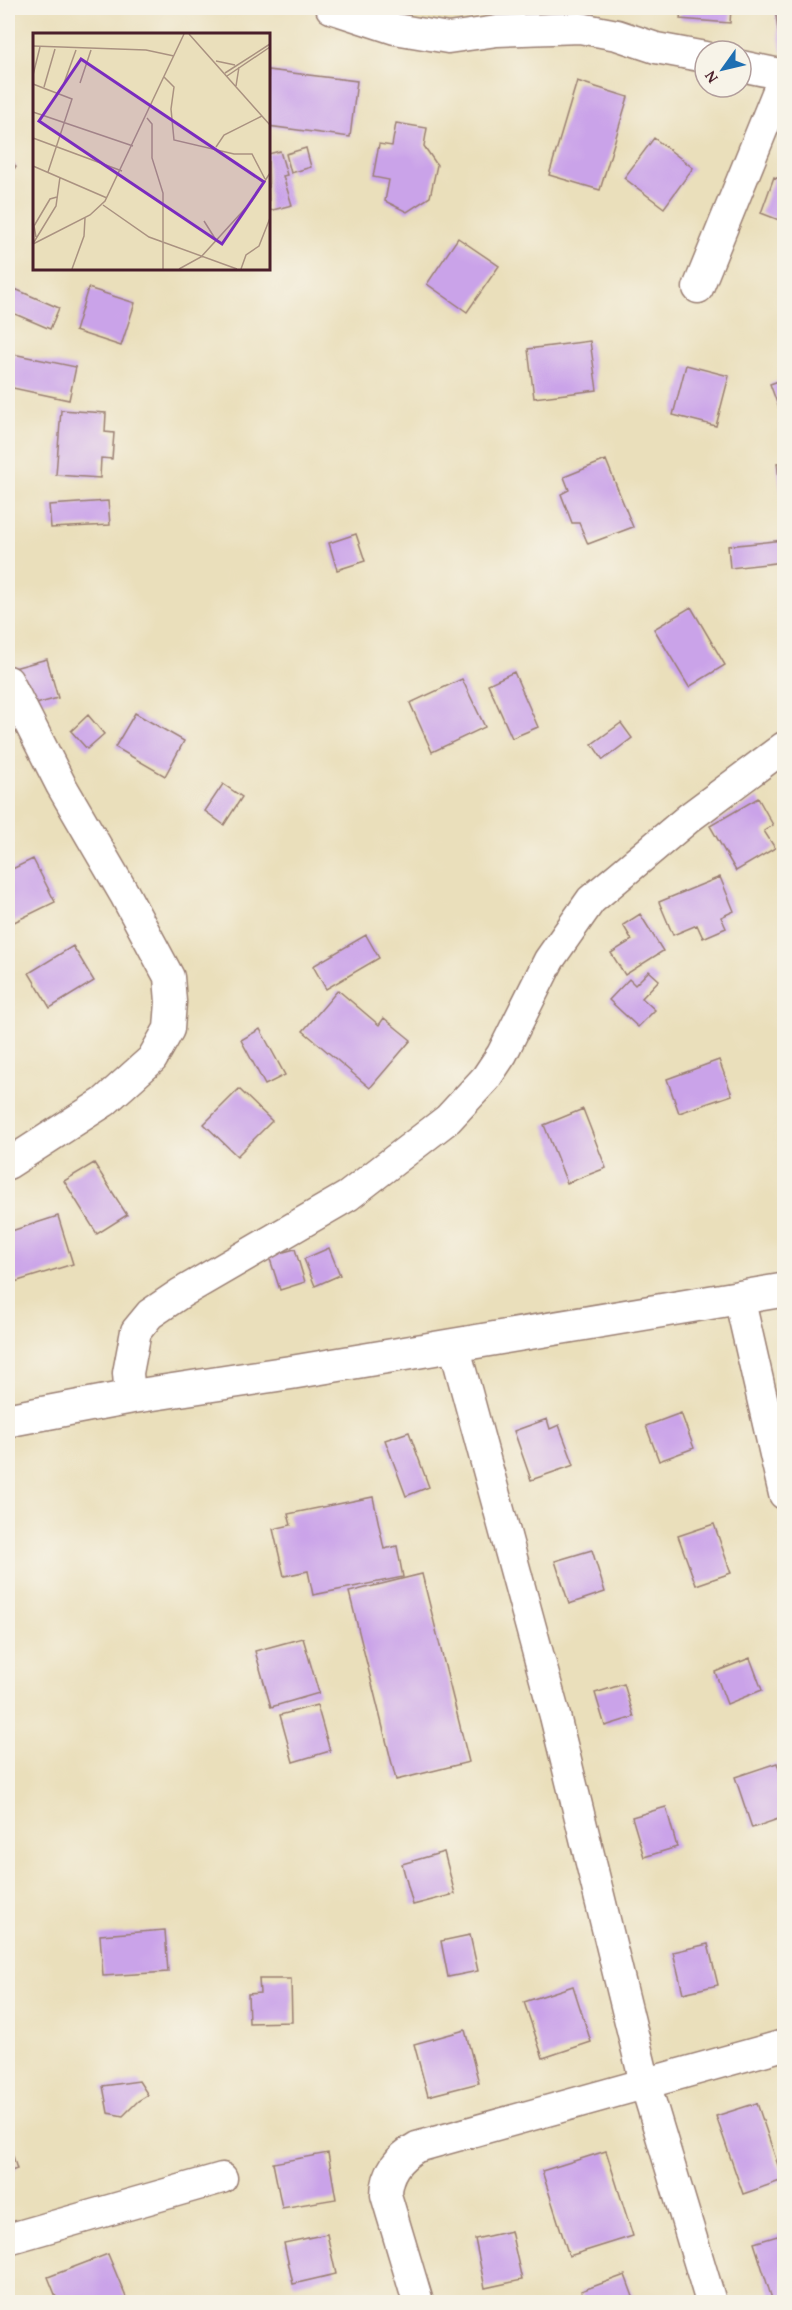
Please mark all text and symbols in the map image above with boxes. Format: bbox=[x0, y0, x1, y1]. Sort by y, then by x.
inset map bbox=[33, 33, 270, 270]
north arrow bbox=[693, 39, 753, 99]
text: N bbox=[697, 66, 724, 89]

